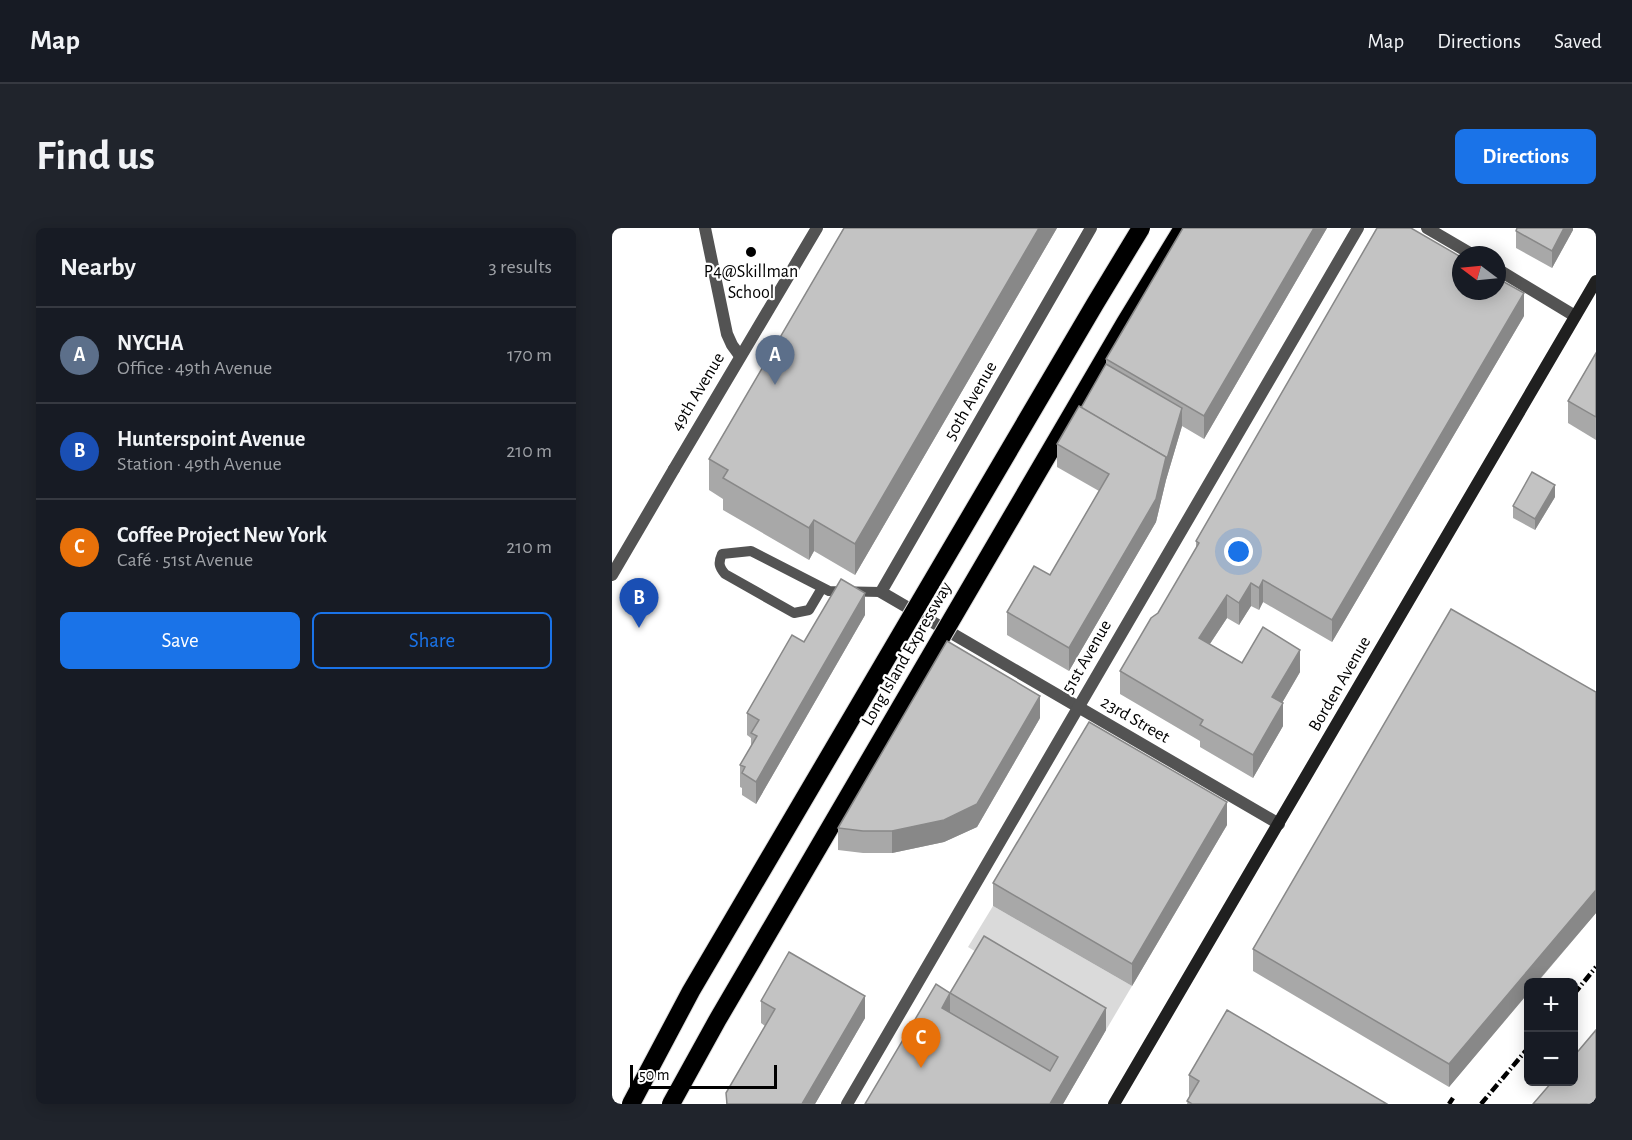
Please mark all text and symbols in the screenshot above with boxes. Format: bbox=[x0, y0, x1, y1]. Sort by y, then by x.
text: Map bbox=[30, 27, 80, 55]
text: Map bbox=[1368, 31, 1404, 52]
text: Directions bbox=[1437, 31, 1521, 52]
text: Saved bbox=[1554, 31, 1602, 52]
button: Directions bbox=[1455, 129, 1596, 184]
text: Find us bbox=[36, 135, 155, 177]
marker: P4@Skillman School bbox=[744, 245, 758, 259]
north arrow bbox=[1452, 246, 1506, 300]
text: Nearby bbox=[60, 254, 136, 280]
text: 3 results bbox=[488, 257, 552, 277]
place label: P4@Skillman School bbox=[704, 263, 798, 302]
text: NYCHA bbox=[117, 332, 184, 354]
pin: A bbox=[756, 336, 794, 385]
text: A bbox=[74, 345, 86, 365]
text: 170 m bbox=[507, 345, 552, 365]
street label: 49th Avenue bbox=[668, 350, 728, 434]
text: Office · 49th Avenue bbox=[117, 358, 272, 378]
street label: 50th Avenue bbox=[941, 359, 1001, 443]
text: Hunterspoint Avenue bbox=[117, 428, 305, 450]
text: B bbox=[74, 441, 85, 461]
text: 210 m bbox=[506, 441, 552, 461]
text: Station · 49th Avenue bbox=[117, 454, 282, 474]
text: Coffee Project New York bbox=[117, 524, 327, 546]
text: C bbox=[74, 537, 85, 557]
text: 210 m bbox=[506, 537, 552, 557]
your location bbox=[1224, 537, 1253, 566]
text: Café · 51st Avenue bbox=[117, 550, 253, 570]
pin: B bbox=[620, 578, 658, 628]
street label: Long Island Expressway bbox=[859, 579, 956, 729]
button: Save bbox=[60, 612, 300, 669]
button: Share bbox=[312, 612, 552, 669]
street label: 51st Avenue bbox=[1059, 617, 1115, 697]
street label: Borden Avenue bbox=[1306, 633, 1374, 735]
street label: 23rd Street bbox=[1098, 693, 1173, 747]
map controls bbox=[1524, 978, 1578, 1086]
button: + bbox=[1524, 978, 1578, 1032]
pin: C bbox=[902, 1018, 940, 1068]
button: − bbox=[1524, 1032, 1578, 1086]
scale bar bbox=[630, 1062, 777, 1090]
text: 50 m bbox=[639, 1067, 670, 1083]

